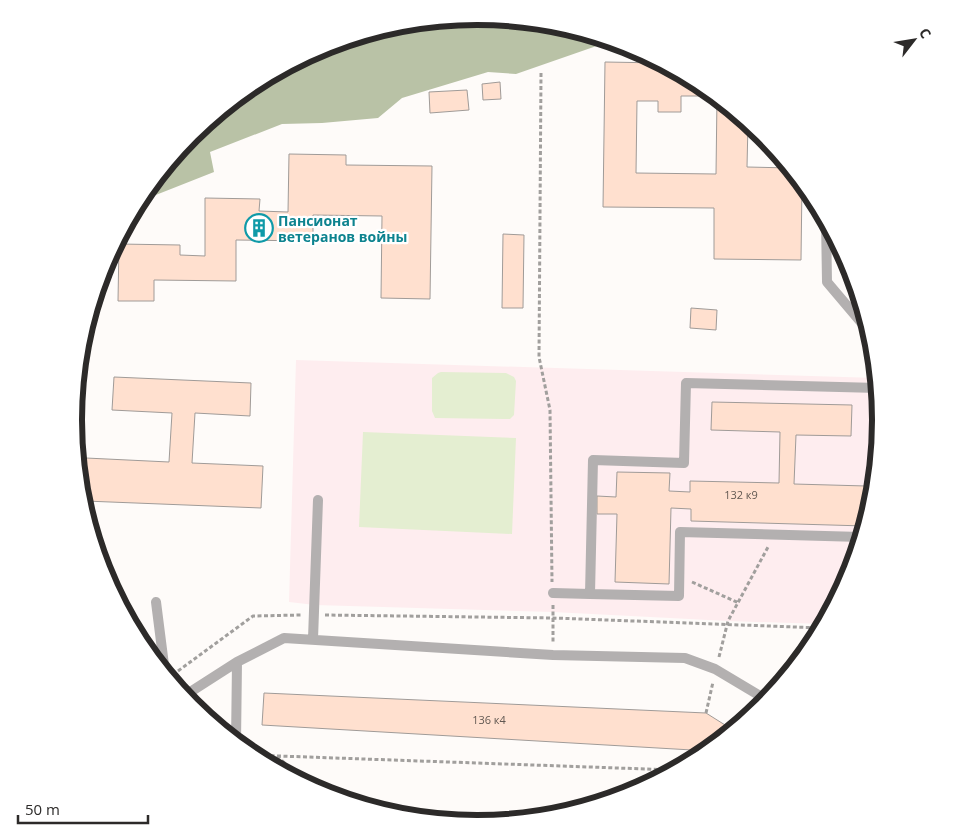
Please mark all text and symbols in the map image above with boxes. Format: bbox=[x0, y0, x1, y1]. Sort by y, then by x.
north arrow bbox=[889, 15, 939, 65]
text: С bbox=[915, 24, 936, 42]
place label: Пансионат ветеранов войны bbox=[278, 211, 408, 246]
building icon: Пансионат ветеранов войны bbox=[244, 213, 274, 243]
house number: 132 к9 bbox=[724, 487, 758, 502]
house number: 136 к4 bbox=[472, 712, 507, 727]
scale bar bbox=[18, 792, 148, 824]
text: 50 m bbox=[25, 799, 60, 819]

